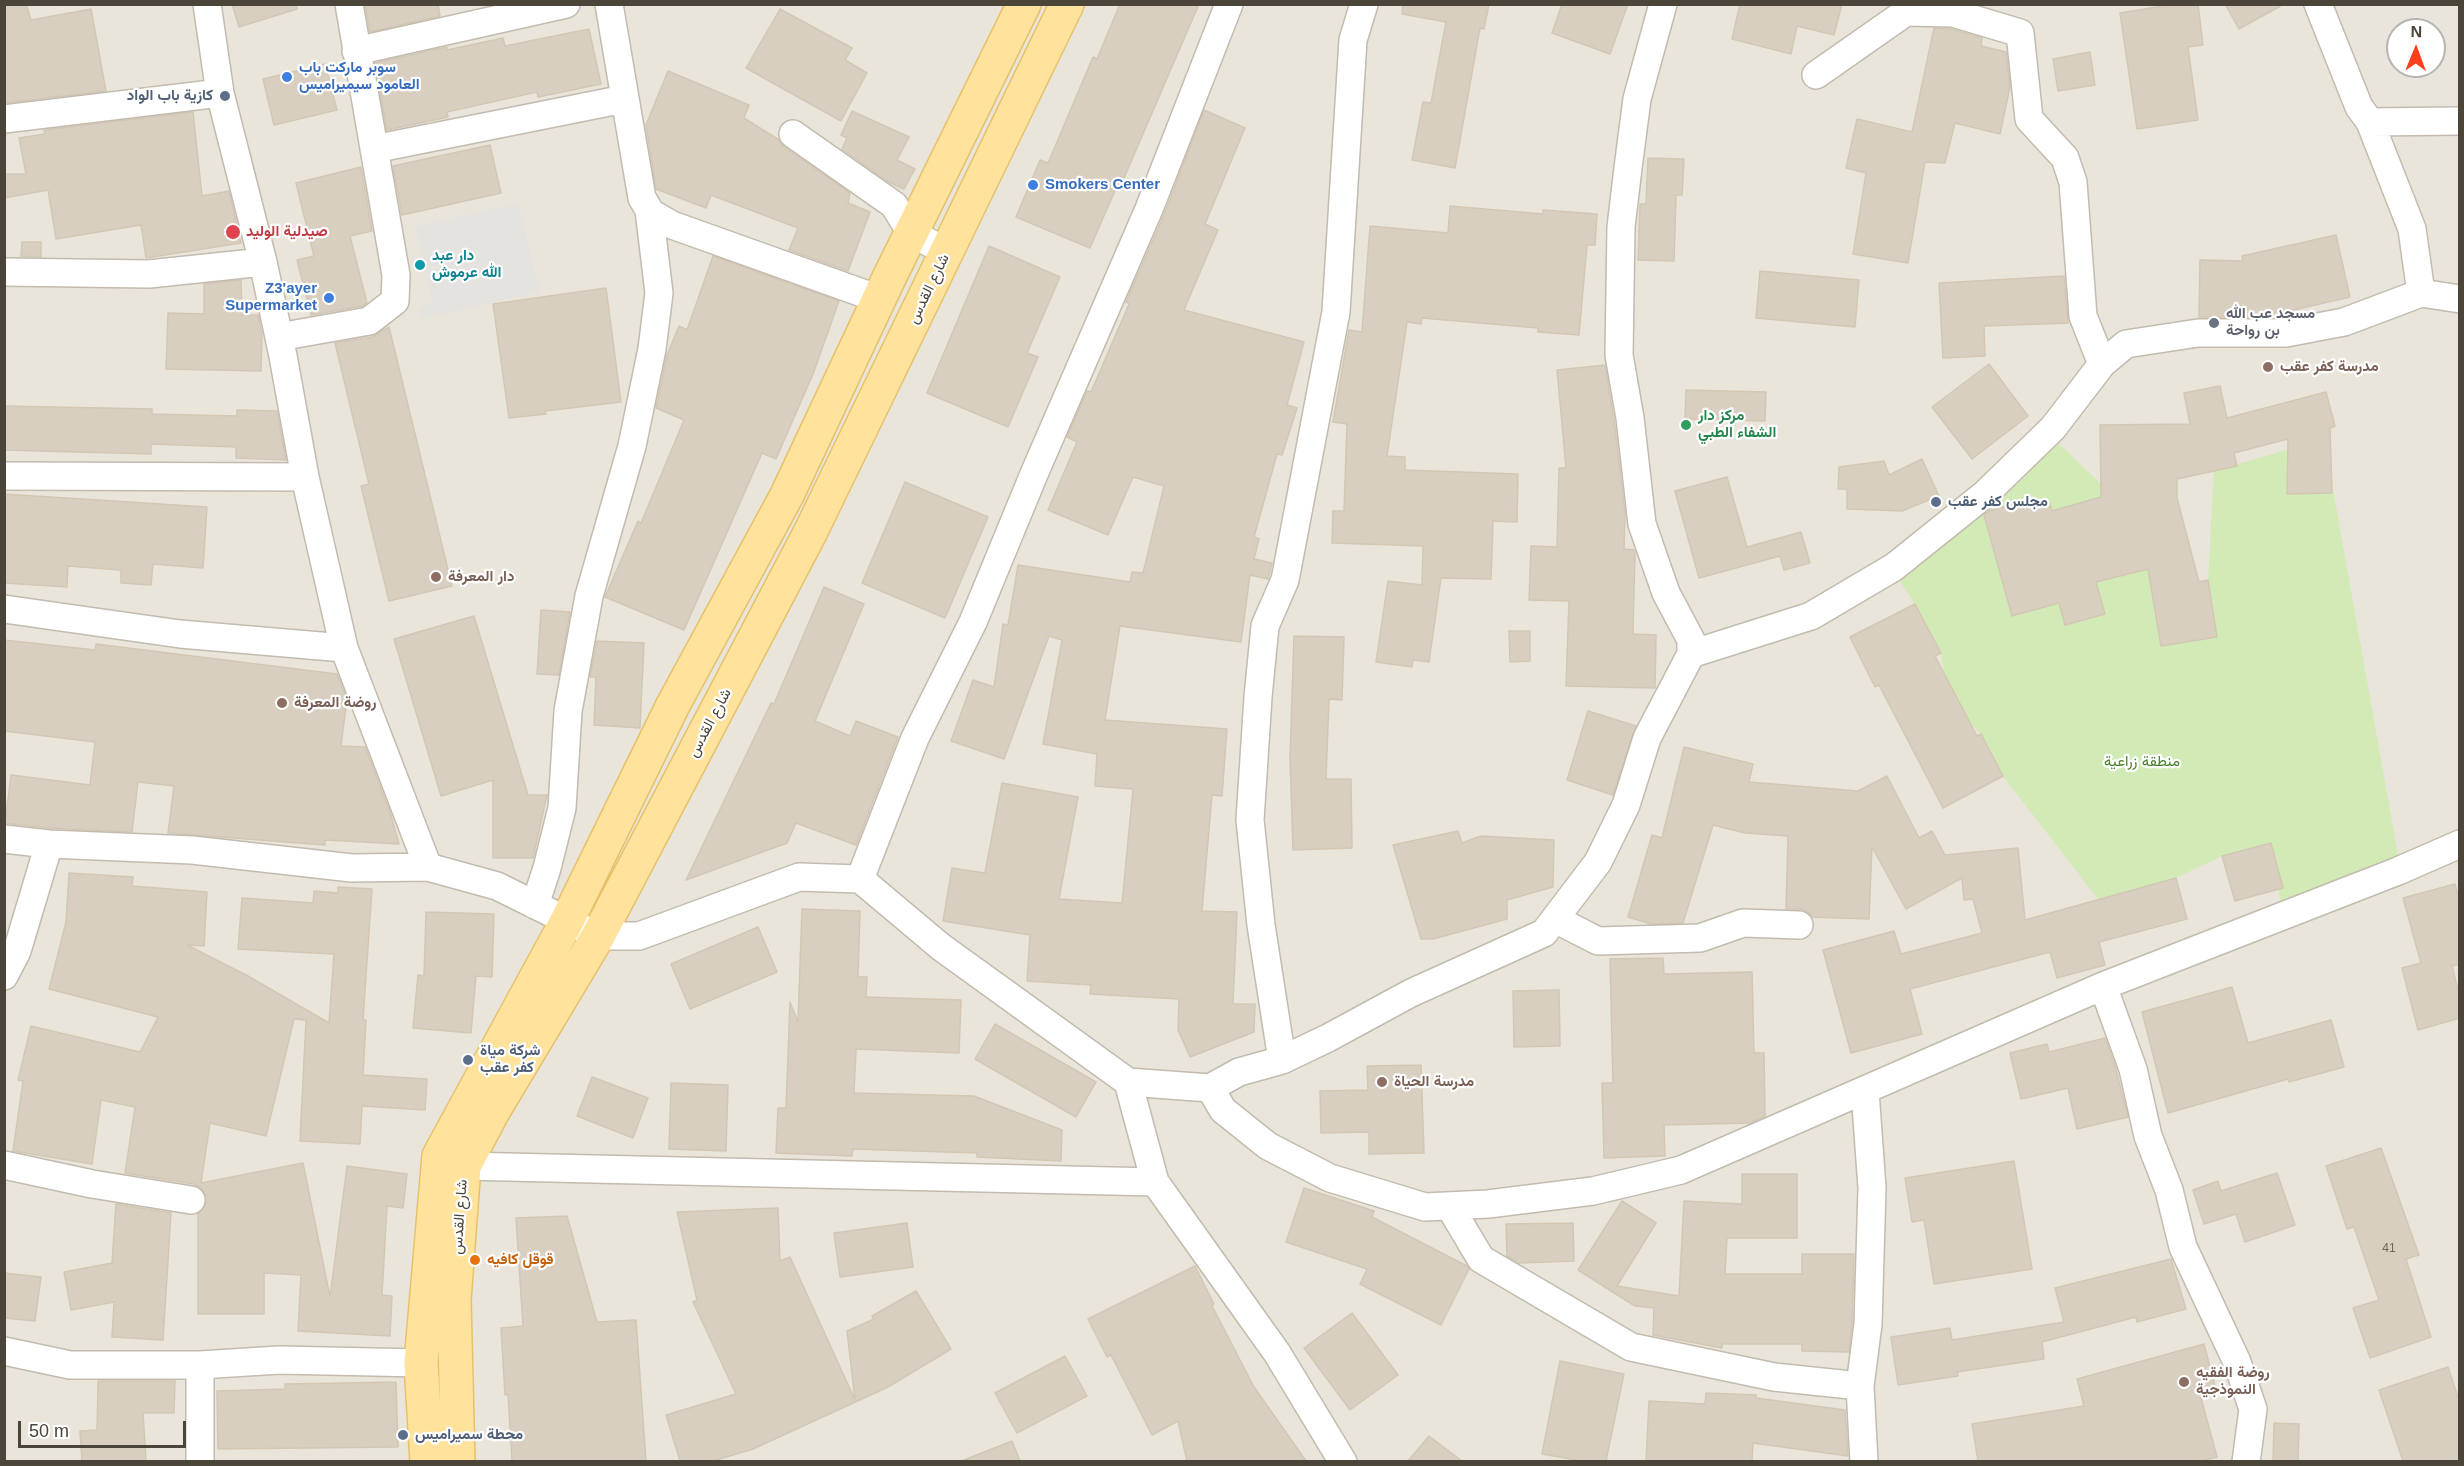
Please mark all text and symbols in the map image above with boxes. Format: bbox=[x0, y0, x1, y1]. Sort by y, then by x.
north arrow bbox=[2386, 18, 2446, 78]
text: N bbox=[2410, 23, 2422, 40]
place label: سوبر ماركت باب العامود سيميراميس bbox=[299, 59, 420, 94]
marker: سوبر ماركت باب العامود سيميراميس bbox=[280, 70, 294, 84]
place label: كازية باب الواد bbox=[127, 87, 213, 105]
marker: كازية باب الواد bbox=[218, 89, 232, 103]
place label: Smokers Center bbox=[1045, 176, 1160, 194]
marker: Smokers Center bbox=[1026, 178, 1040, 192]
marker: صيدلية الوليد bbox=[224, 223, 242, 241]
place label: صيدلية الوليد bbox=[246, 223, 328, 241]
place label: دار عبد الله عرموش bbox=[432, 247, 502, 282]
street label: شارع القدس bbox=[904, 251, 954, 327]
marker: دار عبد الله عرموش bbox=[413, 258, 427, 272]
place label: Z3'ayer Supermarket bbox=[225, 280, 317, 315]
marker: Z3'ayer Supermarket bbox=[322, 291, 336, 305]
place label: مسجد عب الله بن رواحة bbox=[2226, 305, 2315, 340]
marker: مسجد عب الله بن رواحة bbox=[2207, 316, 2221, 330]
place label: مدرسة كفر عقب bbox=[2280, 358, 2379, 376]
marker: مدرسة كفر عقب bbox=[2261, 360, 2275, 374]
place label: مركز دار الشفاء الطبي bbox=[1698, 407, 1776, 442]
marker: مركز دار الشفاء الطبي bbox=[1679, 418, 1693, 432]
place label: مجلس كفر عقب bbox=[1948, 493, 2048, 511]
marker: مجلس كفر عقب bbox=[1929, 495, 1943, 509]
place label: دار المعرفة bbox=[448, 568, 514, 586]
marker: دار المعرفة bbox=[429, 570, 443, 584]
street label: شارع القدس bbox=[684, 686, 736, 760]
place label: روضة المعرفة bbox=[294, 694, 377, 712]
marker: روضة المعرفة bbox=[275, 696, 289, 710]
park label: منطقة زراعية bbox=[2104, 753, 2180, 771]
place label: شركة مياة كفر عقب bbox=[480, 1042, 540, 1077]
marker: شركة مياة كفر عقب bbox=[461, 1053, 475, 1067]
place label: مدرسة الحياة bbox=[1394, 1073, 1474, 1091]
marker: مدرسة الحياة bbox=[1375, 1075, 1389, 1089]
street label: شارع القدس bbox=[448, 1179, 472, 1255]
house number: 41 bbox=[2382, 1242, 2396, 1256]
place label: قوقل كافيه bbox=[487, 1251, 554, 1269]
marker: قوقل كافيه bbox=[468, 1253, 482, 1267]
place label: روضة الفقيه النموذجية bbox=[2196, 1364, 2270, 1399]
marker: روضة الفقيه النموذجية bbox=[2177, 1375, 2191, 1389]
scale bar bbox=[21, 1409, 189, 1447]
text: 50 m bbox=[29, 1421, 69, 1441]
place label: محطة سميراميس bbox=[415, 1426, 523, 1444]
marker: محطة سميراميس bbox=[396, 1428, 410, 1442]

